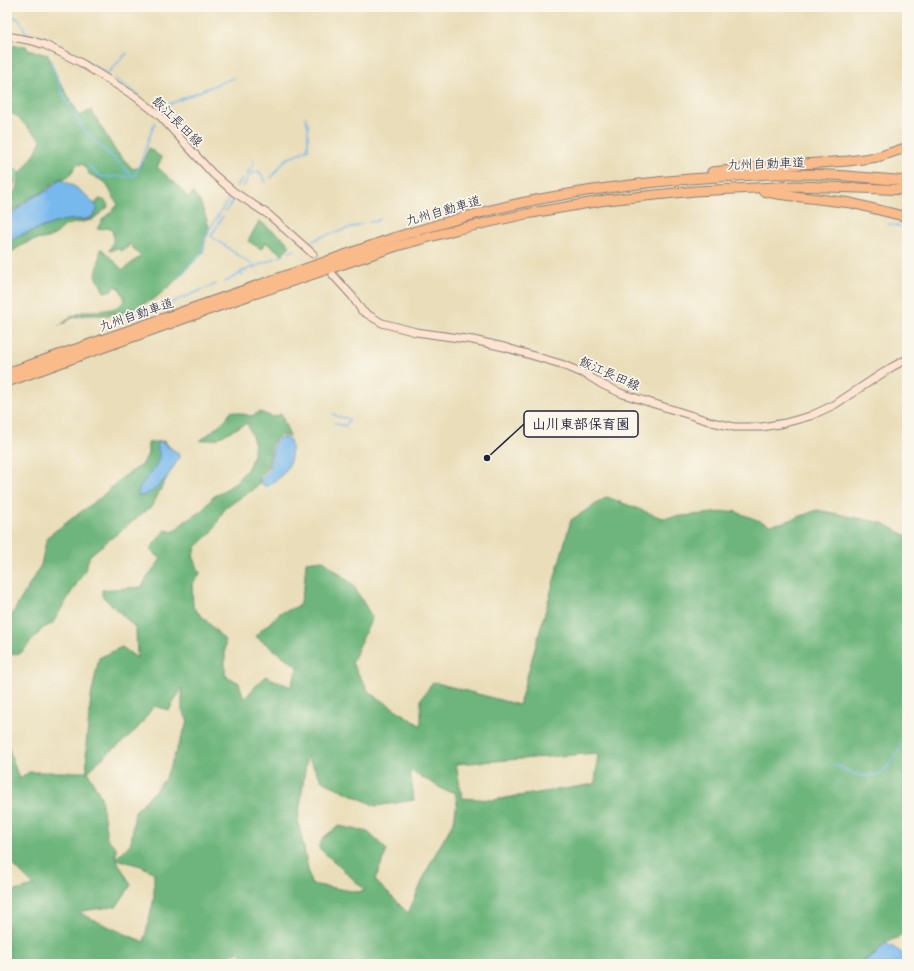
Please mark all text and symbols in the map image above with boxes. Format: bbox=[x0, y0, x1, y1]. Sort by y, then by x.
street label: 飯江長田線 bbox=[149, 93, 207, 151]
street label: 九州自動車道 bbox=[727, 155, 805, 173]
street label: 九州自動車道 bbox=[404, 193, 483, 229]
street label: 九州自動車道 bbox=[97, 295, 176, 335]
street label: 飯江長田線 bbox=[577, 353, 643, 395]
callout: 山川東部保育園 bbox=[524, 411, 638, 437]
text: 山川東部保育園 bbox=[532, 416, 630, 433]

